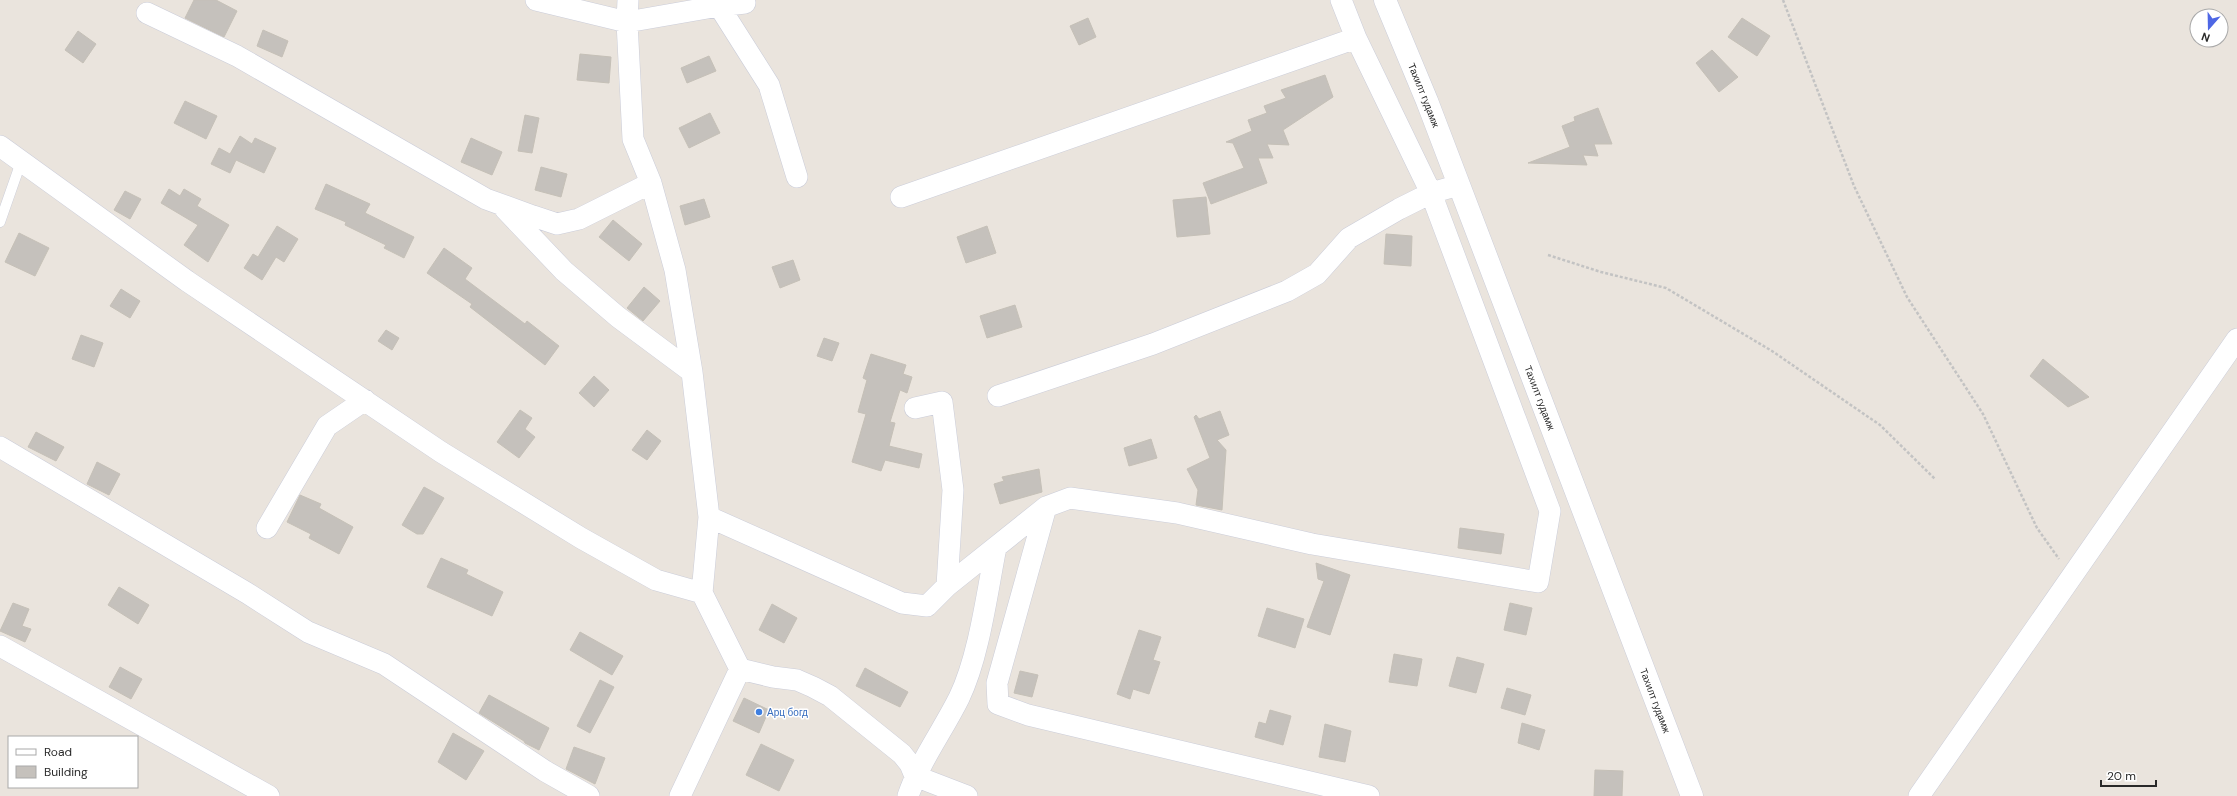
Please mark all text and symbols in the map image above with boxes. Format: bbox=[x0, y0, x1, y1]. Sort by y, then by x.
north arrow bbox=[2189, 8, 2229, 48]
text: N bbox=[2199, 29, 2212, 45]
street label: Тахилт гудамж bbox=[1405, 61, 1443, 130]
street label: Тахилт гудамж bbox=[1521, 364, 1558, 432]
street label: Тахилт гудамж bbox=[1637, 666, 1673, 735]
place label: Арц богд bbox=[767, 706, 808, 719]
marker: Арц богд bbox=[754, 707, 764, 717]
legend bbox=[8, 736, 138, 788]
text: Road bbox=[44, 744, 72, 760]
scale bar bbox=[2101, 762, 2156, 788]
text: Building bbox=[44, 764, 88, 780]
text: 20 m bbox=[2107, 768, 2136, 784]

